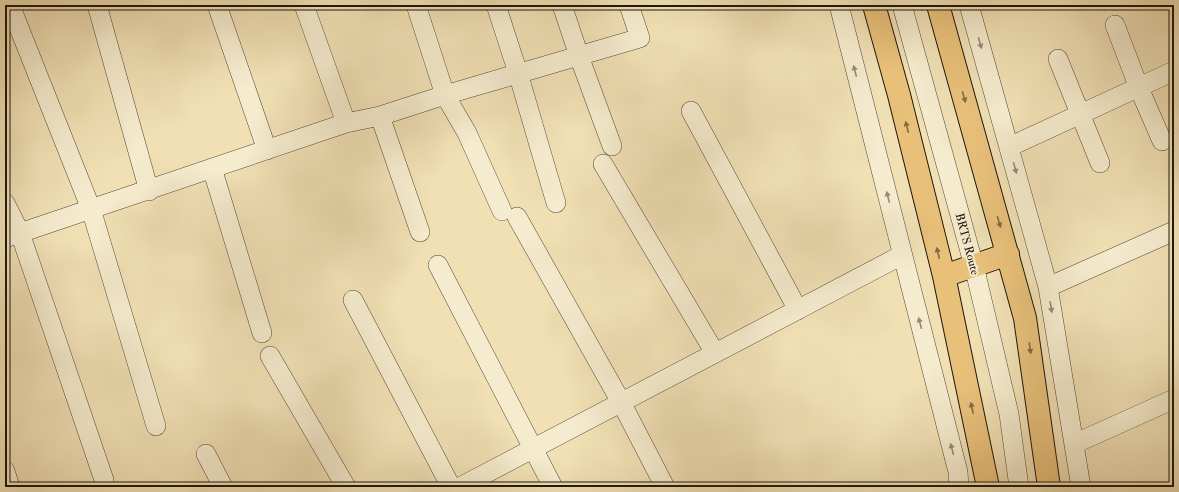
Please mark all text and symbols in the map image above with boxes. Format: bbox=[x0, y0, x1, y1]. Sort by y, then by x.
one-way arrow bbox=[977, 37, 983, 49]
one-way arrow bbox=[852, 65, 858, 77]
one-way arrow bbox=[961, 91, 967, 103]
one-way arrow bbox=[904, 121, 910, 133]
one-way arrow bbox=[1012, 162, 1018, 174]
one-way arrow bbox=[884, 191, 890, 203]
street label: BRTS Route bbox=[952, 211, 982, 277]
one-way arrow bbox=[996, 216, 1002, 228]
one-way arrow bbox=[935, 247, 941, 259]
one-way arrow bbox=[1049, 301, 1055, 313]
one-way arrow bbox=[916, 317, 922, 329]
one-way arrow bbox=[1027, 342, 1033, 354]
one-way arrow bbox=[968, 402, 974, 414]
one-way arrow bbox=[948, 443, 954, 455]

